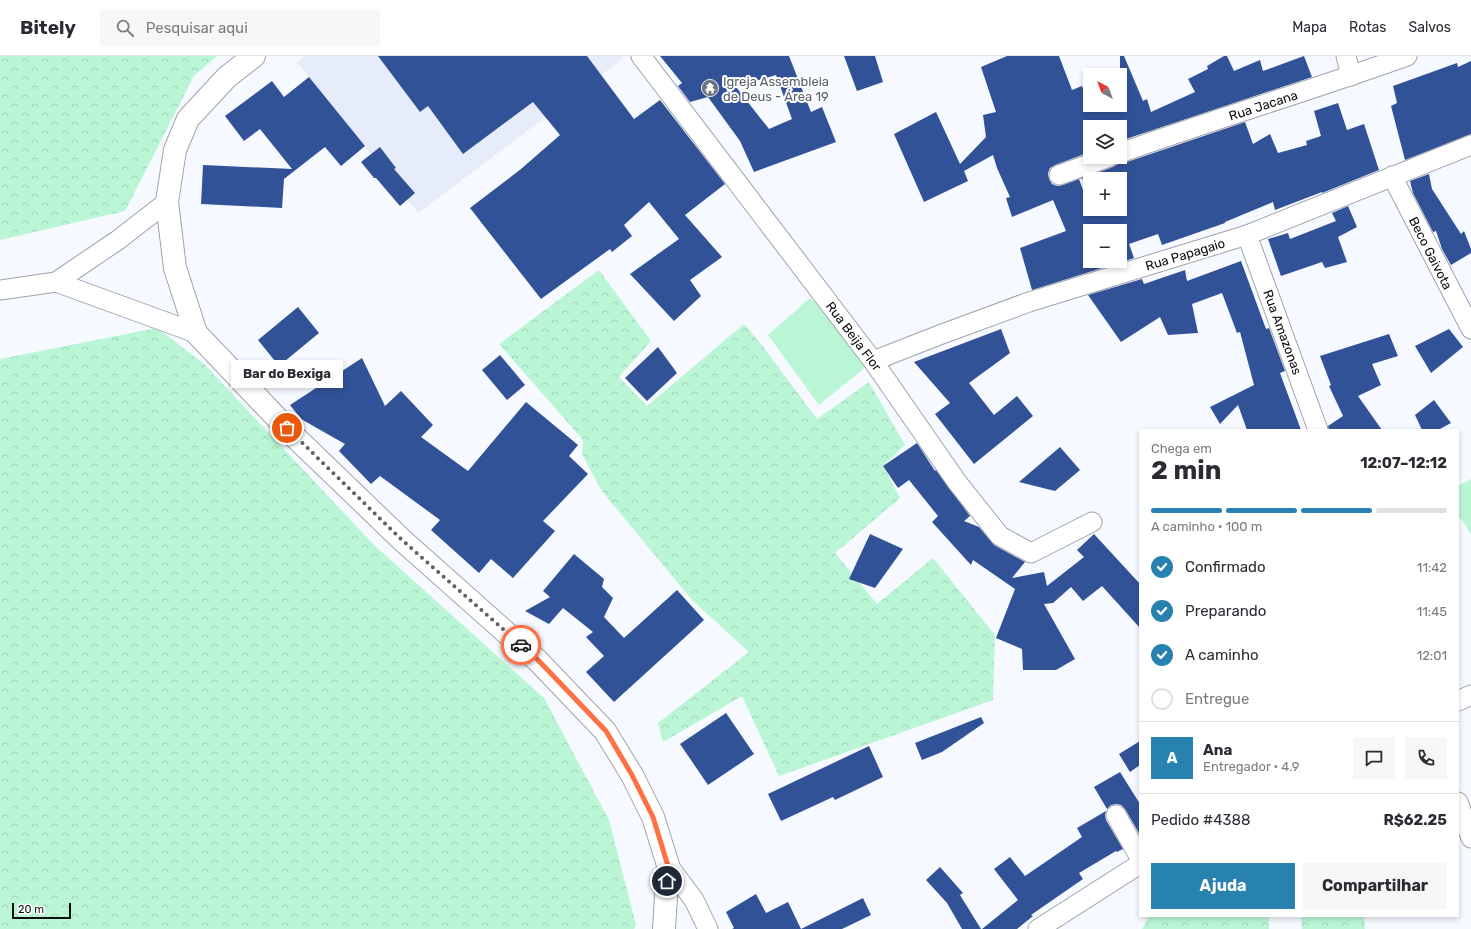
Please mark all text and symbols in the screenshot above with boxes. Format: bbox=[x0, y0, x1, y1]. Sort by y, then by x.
search box bbox=[100, 10, 380, 46]
text: Bitely bbox=[20, 16, 76, 39]
icon: search bbox=[114, 17, 136, 39]
text: Pesquisar aqui bbox=[146, 19, 248, 37]
text: Mapa bbox=[1292, 19, 1327, 36]
text: Rotas bbox=[1349, 19, 1386, 36]
text: Salvos bbox=[1408, 19, 1451, 36]
north arrow bbox=[1083, 68, 1127, 112]
map controls bbox=[1083, 68, 1127, 268]
place label: Igreja Assembleia de Deus - Área 19 bbox=[723, 74, 829, 104]
temple icon: Igreja Assembleia de Deus - Área 19 bbox=[700, 78, 720, 98]
street label: Rua Jacana bbox=[1227, 87, 1299, 124]
button: layers bbox=[1083, 120, 1127, 164]
button: + bbox=[1083, 172, 1127, 216]
street label: Beco Gaivota bbox=[1406, 214, 1455, 292]
button: − bbox=[1083, 224, 1127, 268]
street label: Rua Papagaio bbox=[1143, 235, 1227, 275]
street label: Rua Amazonas bbox=[1260, 288, 1305, 377]
street label: Rua Beija Flor bbox=[823, 299, 884, 374]
callout: Bar do Bexiga bbox=[231, 360, 343, 388]
text: Bar do Bexiga bbox=[243, 366, 331, 381]
pin bbox=[270, 411, 304, 445]
icon: bag bbox=[276, 417, 298, 439]
text: Chega em bbox=[1151, 441, 1212, 456]
text: 12:07–12:12 bbox=[1360, 454, 1447, 472]
text: 2 min bbox=[1151, 455, 1221, 486]
text: A caminho · 100 m bbox=[1151, 519, 1262, 534]
icon: check bbox=[1151, 556, 1173, 578]
text: Confirmado bbox=[1185, 558, 1266, 576]
text: 11:42 bbox=[1417, 560, 1447, 575]
icon: check bbox=[1151, 600, 1173, 622]
text: Preparando bbox=[1185, 602, 1266, 620]
text: 11:45 bbox=[1417, 604, 1447, 619]
courier bbox=[501, 625, 541, 665]
icon: car bbox=[510, 634, 532, 656]
icon: check bbox=[1151, 644, 1173, 666]
text: A caminho bbox=[1185, 646, 1259, 664]
text: 12:01 bbox=[1417, 648, 1447, 663]
text: Entregue bbox=[1185, 690, 1249, 708]
button: chat bbox=[1353, 737, 1395, 779]
button: phone bbox=[1405, 737, 1447, 779]
text: Ana bbox=[1203, 741, 1232, 759]
text: A bbox=[1167, 749, 1177, 767]
text: Entregador · 4.9 bbox=[1203, 759, 1300, 774]
text: Pedido #4388 bbox=[1151, 811, 1251, 829]
text: R$62.25 bbox=[1383, 811, 1447, 829]
button: Ajuda bbox=[1151, 863, 1295, 909]
button: Compartilhar bbox=[1303, 863, 1447, 909]
pin bbox=[650, 864, 684, 898]
icon: home bbox=[656, 870, 678, 892]
scale bar bbox=[12, 901, 71, 920]
text: 20 m bbox=[18, 903, 44, 916]

